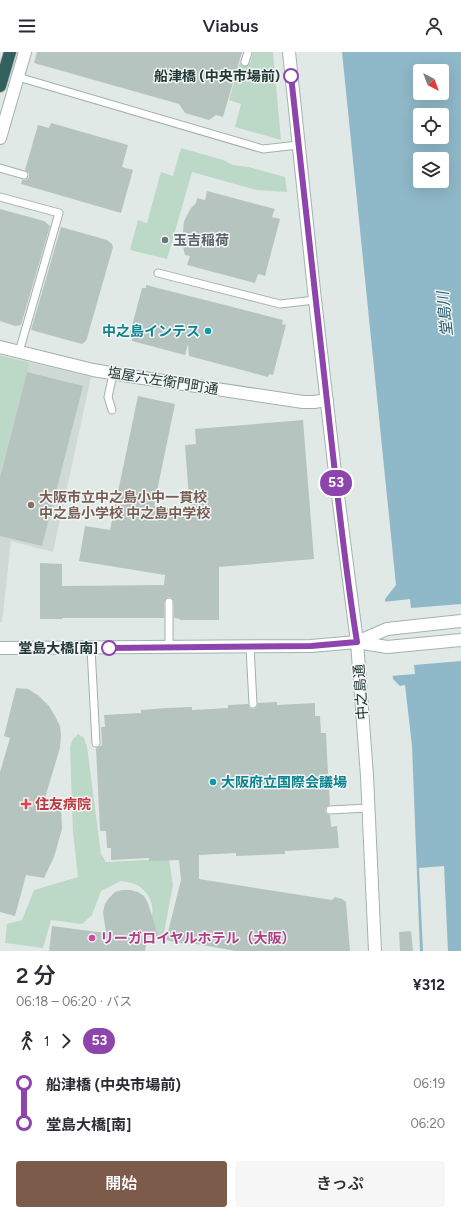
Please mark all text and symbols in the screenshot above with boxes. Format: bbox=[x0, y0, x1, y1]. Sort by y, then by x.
icon: menu bbox=[16, 15, 38, 37]
text: Viabus bbox=[203, 15, 258, 37]
icon: person bbox=[423, 15, 445, 37]
north arrow bbox=[413, 64, 449, 100]
map controls bbox=[413, 64, 449, 188]
place label: 船津橋 (中央市場前) bbox=[154, 68, 280, 85]
marker: 船津橋 (中央市場前) bbox=[283, 68, 299, 84]
button: locate bbox=[413, 108, 449, 144]
button: layers bbox=[413, 152, 449, 188]
place label: 玉吉稲荷 bbox=[173, 232, 229, 249]
marker: 玉吉稲荷 bbox=[160, 235, 170, 245]
water label: 堂島川 bbox=[433, 289, 456, 337]
place label: 中之島インテス bbox=[102, 323, 200, 340]
marker: 中之島インテス bbox=[203, 326, 213, 336]
street label: 塩屋六左衛門町通 bbox=[106, 364, 220, 398]
line badge: 53 bbox=[318, 470, 354, 496]
text: 53 bbox=[328, 474, 344, 491]
place label: 大阪市立中之島小中一貫校 中之島小学校 中之島中学校 bbox=[39, 489, 210, 522]
marker: 大阪市立中之島小中一貫校 中之島小学校 中之島中学校 bbox=[26, 500, 36, 510]
place label: 堂島大橋[南] bbox=[18, 640, 98, 657]
marker: 堂島大橋[南] bbox=[101, 640, 117, 656]
street label: 中之島通 bbox=[351, 663, 371, 721]
place label: 大阪府立国際会議場 bbox=[221, 774, 347, 791]
marker: 大阪府立国際会議場 bbox=[208, 777, 218, 787]
place label: 住友病院 bbox=[35, 796, 91, 813]
marker: 住友病院 bbox=[20, 798, 32, 810]
place label: リーガロイヤルホテル（大阪） bbox=[100, 930, 296, 947]
marker: リーガロイヤルホテル（大阪） bbox=[87, 933, 97, 943]
text: 2 分 bbox=[16, 962, 56, 989]
text: ¥312 bbox=[413, 976, 445, 994]
text: 06:18 – 06:20 · バス bbox=[16, 994, 132, 1009]
icon: walk bbox=[16, 1030, 38, 1052]
icon: forward bbox=[55, 1030, 77, 1052]
text: 53 bbox=[91, 1032, 107, 1049]
text: 1 bbox=[44, 1034, 49, 1049]
text: 船津橋 (中央市場前) bbox=[46, 1076, 181, 1094]
text: 06:19 bbox=[413, 1076, 445, 1091]
text: 堂島大橋[南] bbox=[46, 1116, 131, 1134]
text: 06:20 bbox=[410, 1116, 445, 1131]
button: 開始 bbox=[16, 1161, 227, 1207]
button: きっぷ bbox=[235, 1161, 445, 1207]

